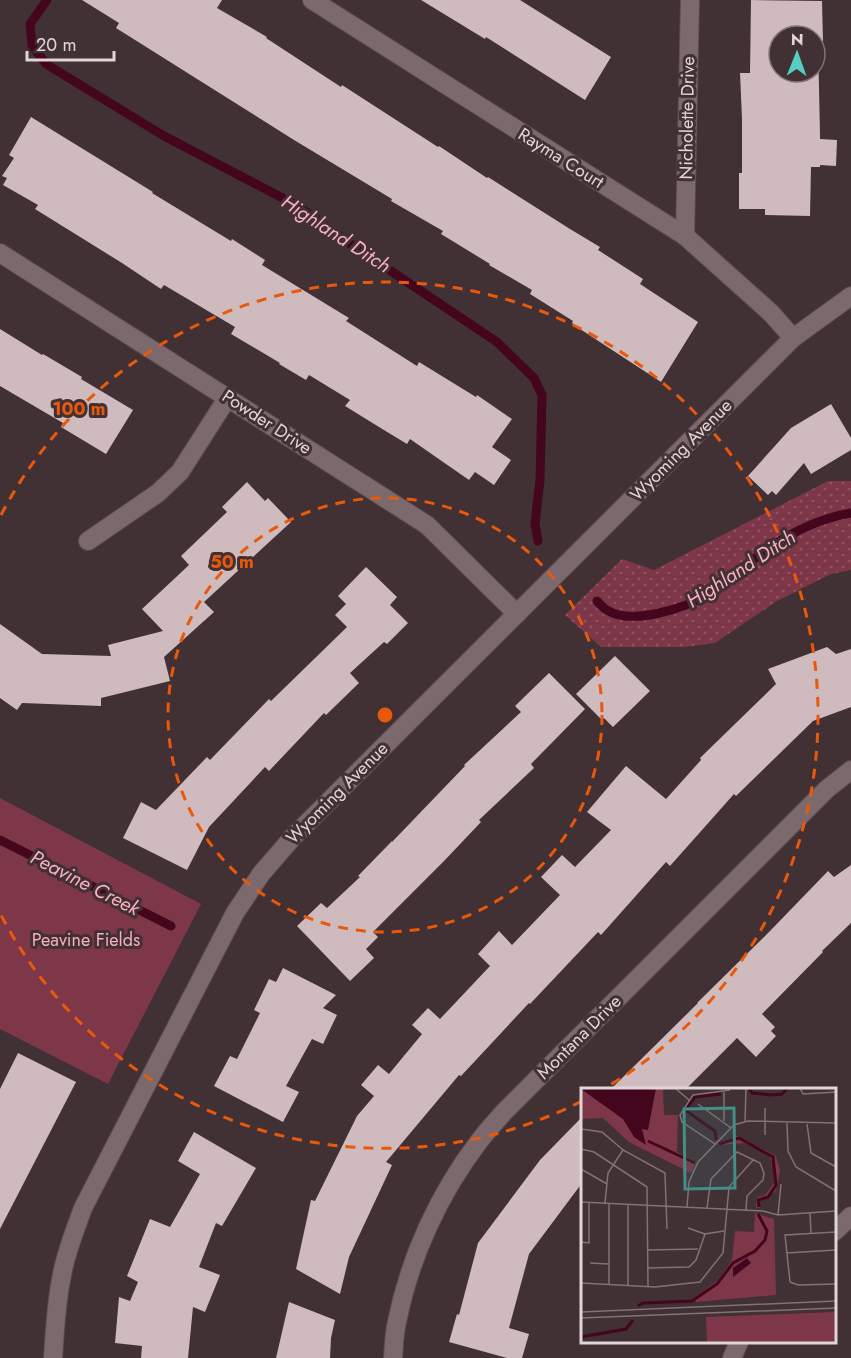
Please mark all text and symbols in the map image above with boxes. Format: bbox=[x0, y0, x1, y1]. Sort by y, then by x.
scale bar bbox=[27, 24, 114, 62]
north arrow bbox=[767, 24, 827, 84]
text: N bbox=[791, 28, 804, 51]
text: 20 m bbox=[36, 32, 76, 58]
street label: Nicholette Drive bbox=[673, 56, 701, 180]
street label: Rayma Court bbox=[513, 121, 609, 195]
water label: Highland Ditch bbox=[276, 188, 396, 280]
street label: Powder Drive bbox=[217, 383, 317, 461]
street label: Wyoming Avenue bbox=[624, 393, 738, 507]
text: 100 m bbox=[52, 396, 106, 422]
water label: Highland Ditch bbox=[681, 523, 801, 615]
text: 50 m bbox=[210, 549, 254, 575]
centre of rings bbox=[375, 705, 395, 725]
street label: Wyoming Avenue bbox=[280, 736, 394, 850]
water label: Peavine Creek bbox=[25, 843, 146, 924]
park label: Peavine Fields bbox=[32, 927, 140, 953]
street label: Montana Drive bbox=[531, 989, 627, 1085]
inset map bbox=[581, 1088, 836, 1343]

